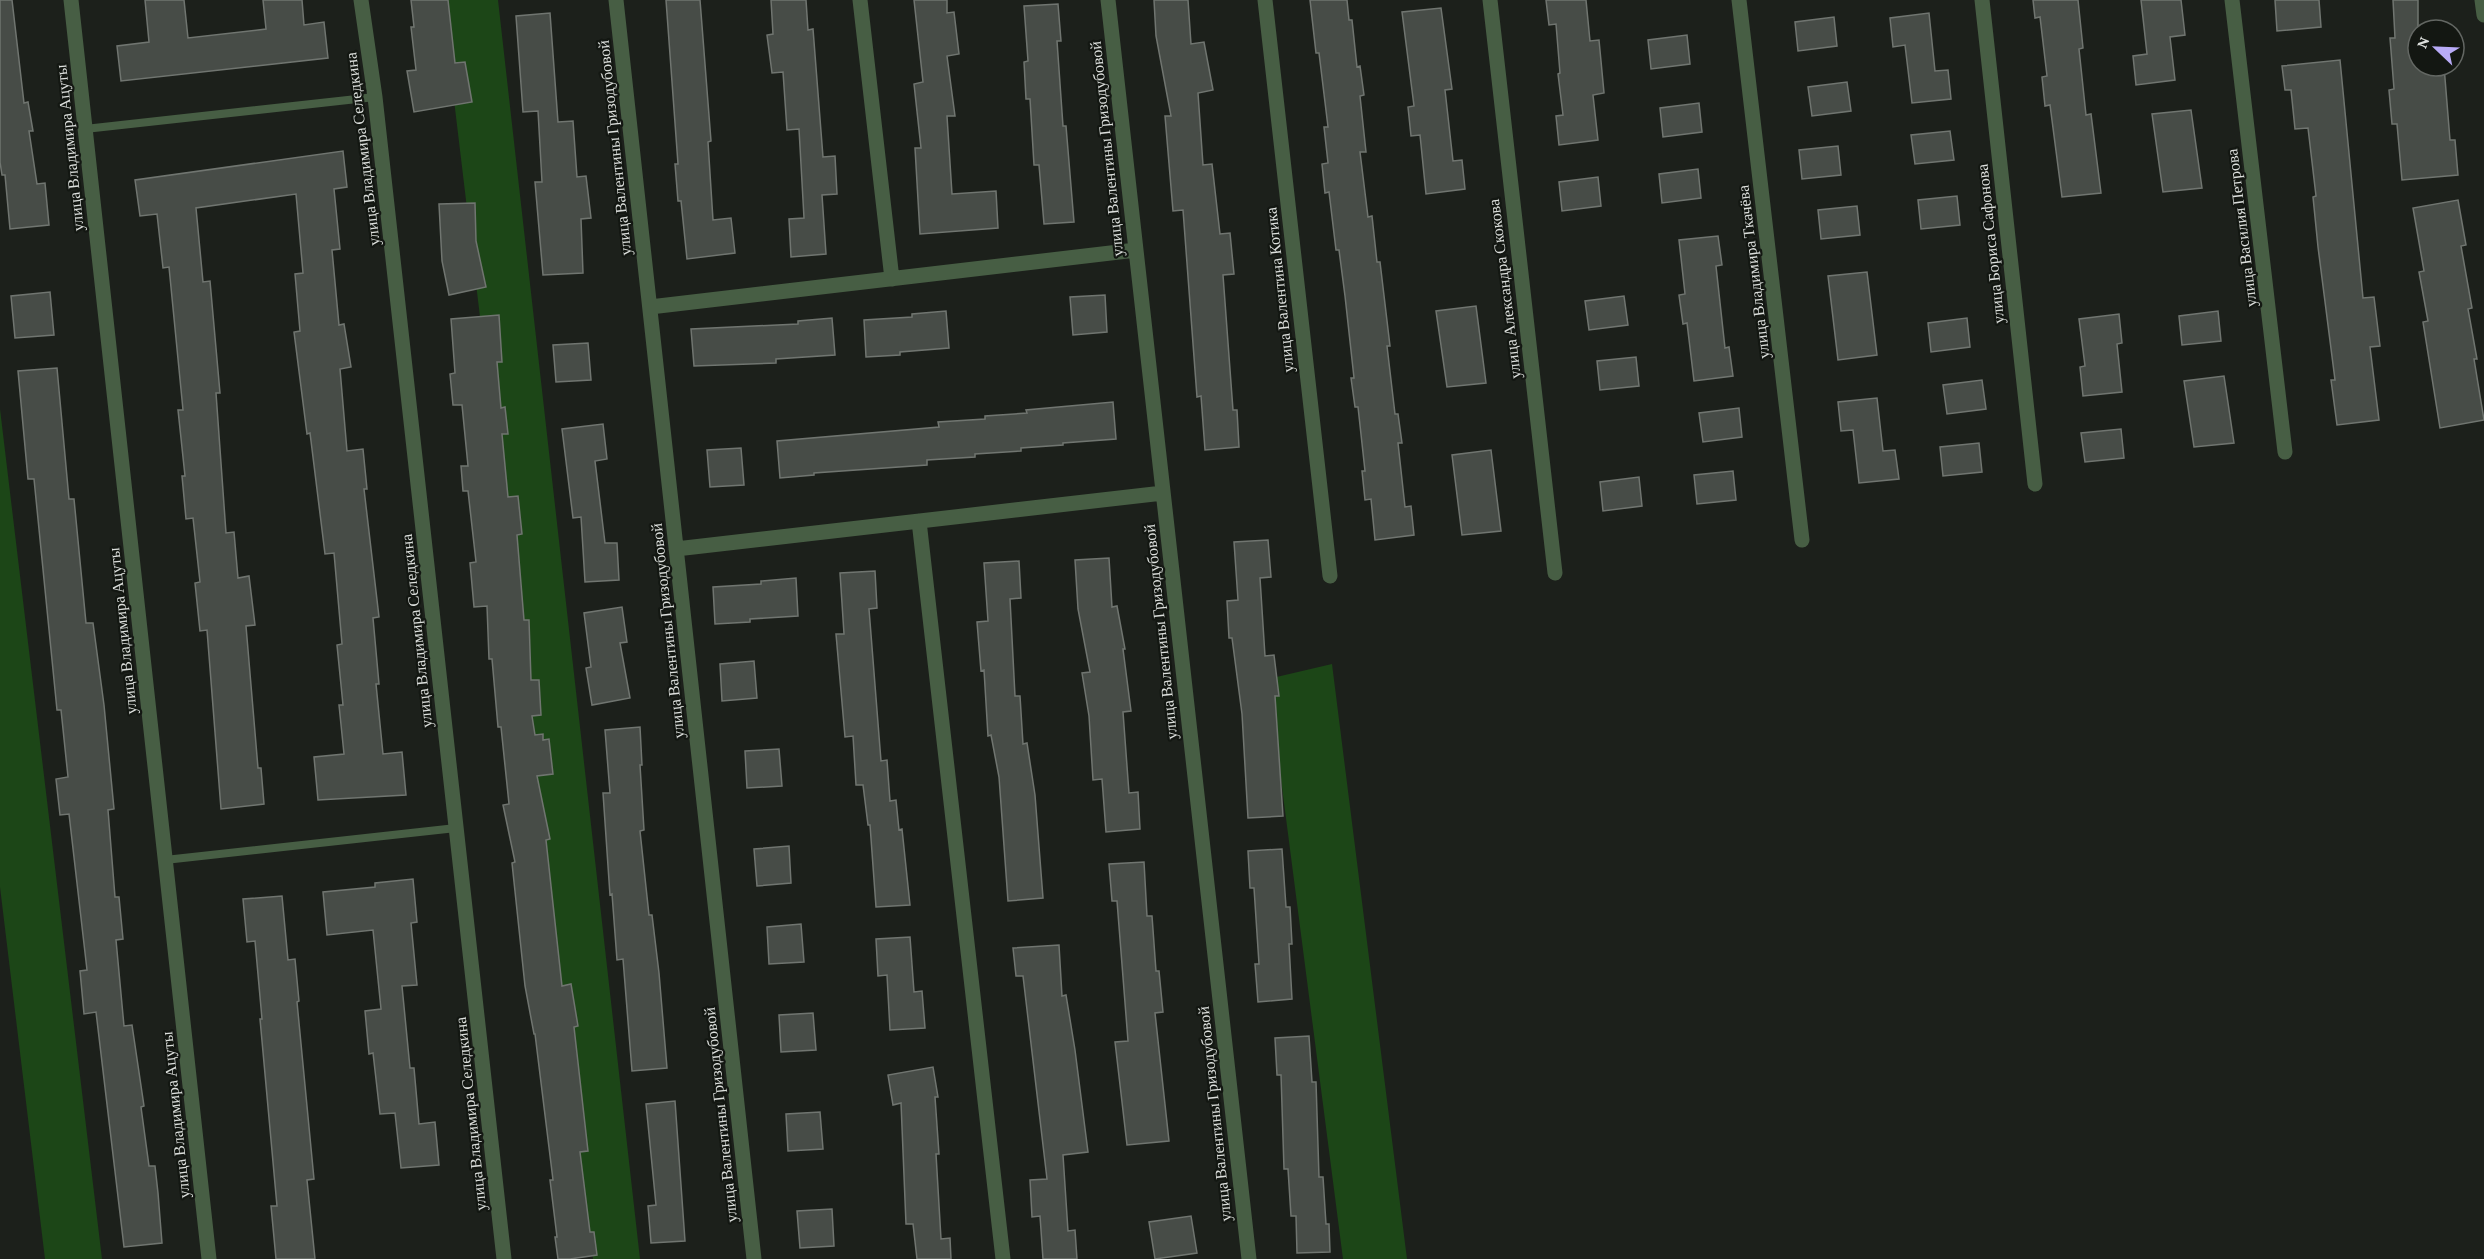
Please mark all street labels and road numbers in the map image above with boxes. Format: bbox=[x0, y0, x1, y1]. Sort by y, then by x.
street label: улица Валентины Гризодубовой bbox=[595, 39, 635, 257]
street label: улица Валентины Гризодубовой bbox=[1087, 40, 1127, 258]
street label: улица Владимира Селедкина bbox=[342, 51, 384, 247]
street label: улица Владимира Ацуты bbox=[52, 63, 88, 232]
street label: улица Василия Петрова bbox=[2223, 148, 2261, 308]
street label: улица Бориса Сафонова bbox=[1974, 163, 2008, 325]
street label: улица Владимира Ткачёва bbox=[1734, 184, 1774, 360]
street label: улица Александра Скокова bbox=[1485, 198, 1525, 380]
street label: улица Валентина Котика bbox=[1262, 206, 1298, 373]
street label: улица Валентины Гризодубовой bbox=[648, 522, 688, 740]
street label: улица Валентины Гризодубовой bbox=[1141, 523, 1181, 741]
street label: улица Владимира Селедкина bbox=[398, 533, 436, 729]
street label: улица Владимира Ацуты bbox=[105, 546, 141, 715]
street label: улица Валентины Гризодубовой bbox=[1195, 1005, 1235, 1223]
street label: улица Валентины Гризодубовой bbox=[701, 1006, 741, 1224]
street label: улица Владимира Селедкина bbox=[452, 1016, 490, 1212]
street label: улица Владимира Ацуты bbox=[158, 1030, 194, 1199]

